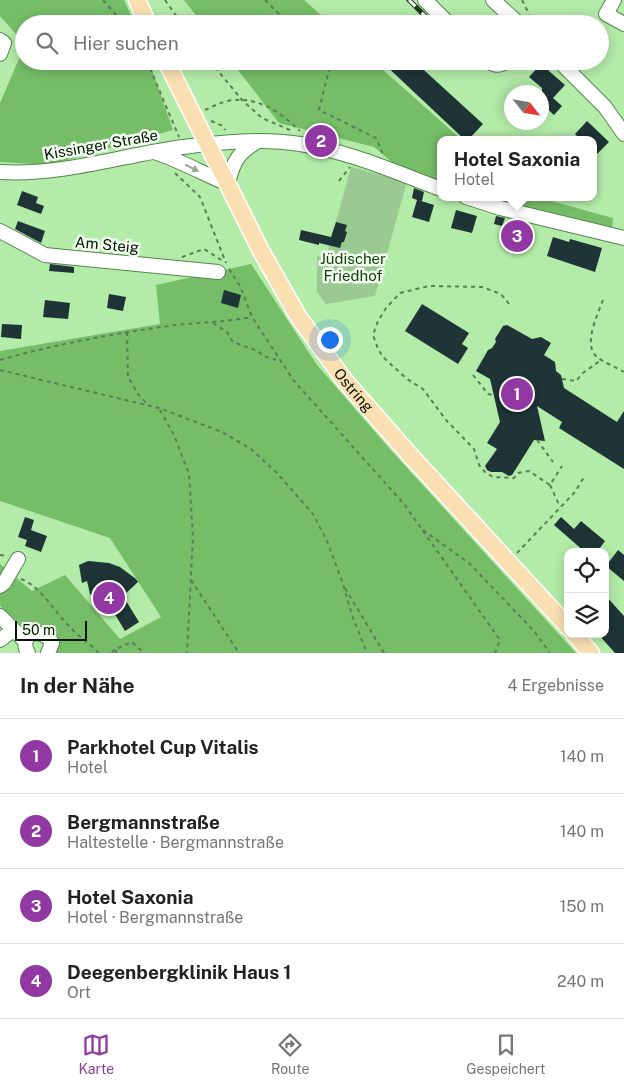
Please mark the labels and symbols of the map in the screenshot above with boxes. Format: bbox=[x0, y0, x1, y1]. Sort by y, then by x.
north arrow bbox=[504, 85, 549, 130]
pin: 2 bbox=[305, 122, 337, 160]
street label: Kissinger Straße bbox=[43, 126, 159, 163]
one-way arrow bbox=[185, 164, 199, 172]
pin: 3 bbox=[501, 217, 533, 255]
street label: Am Steig bbox=[74, 233, 140, 256]
park label: Jüdischer Friedhof bbox=[320, 250, 386, 284]
your location bbox=[317, 327, 343, 353]
street label: Ostring bbox=[331, 365, 377, 415]
pin: 1 bbox=[501, 375, 533, 413]
pin: 4 bbox=[93, 579, 125, 617]
scale bar bbox=[15, 618, 88, 641]

